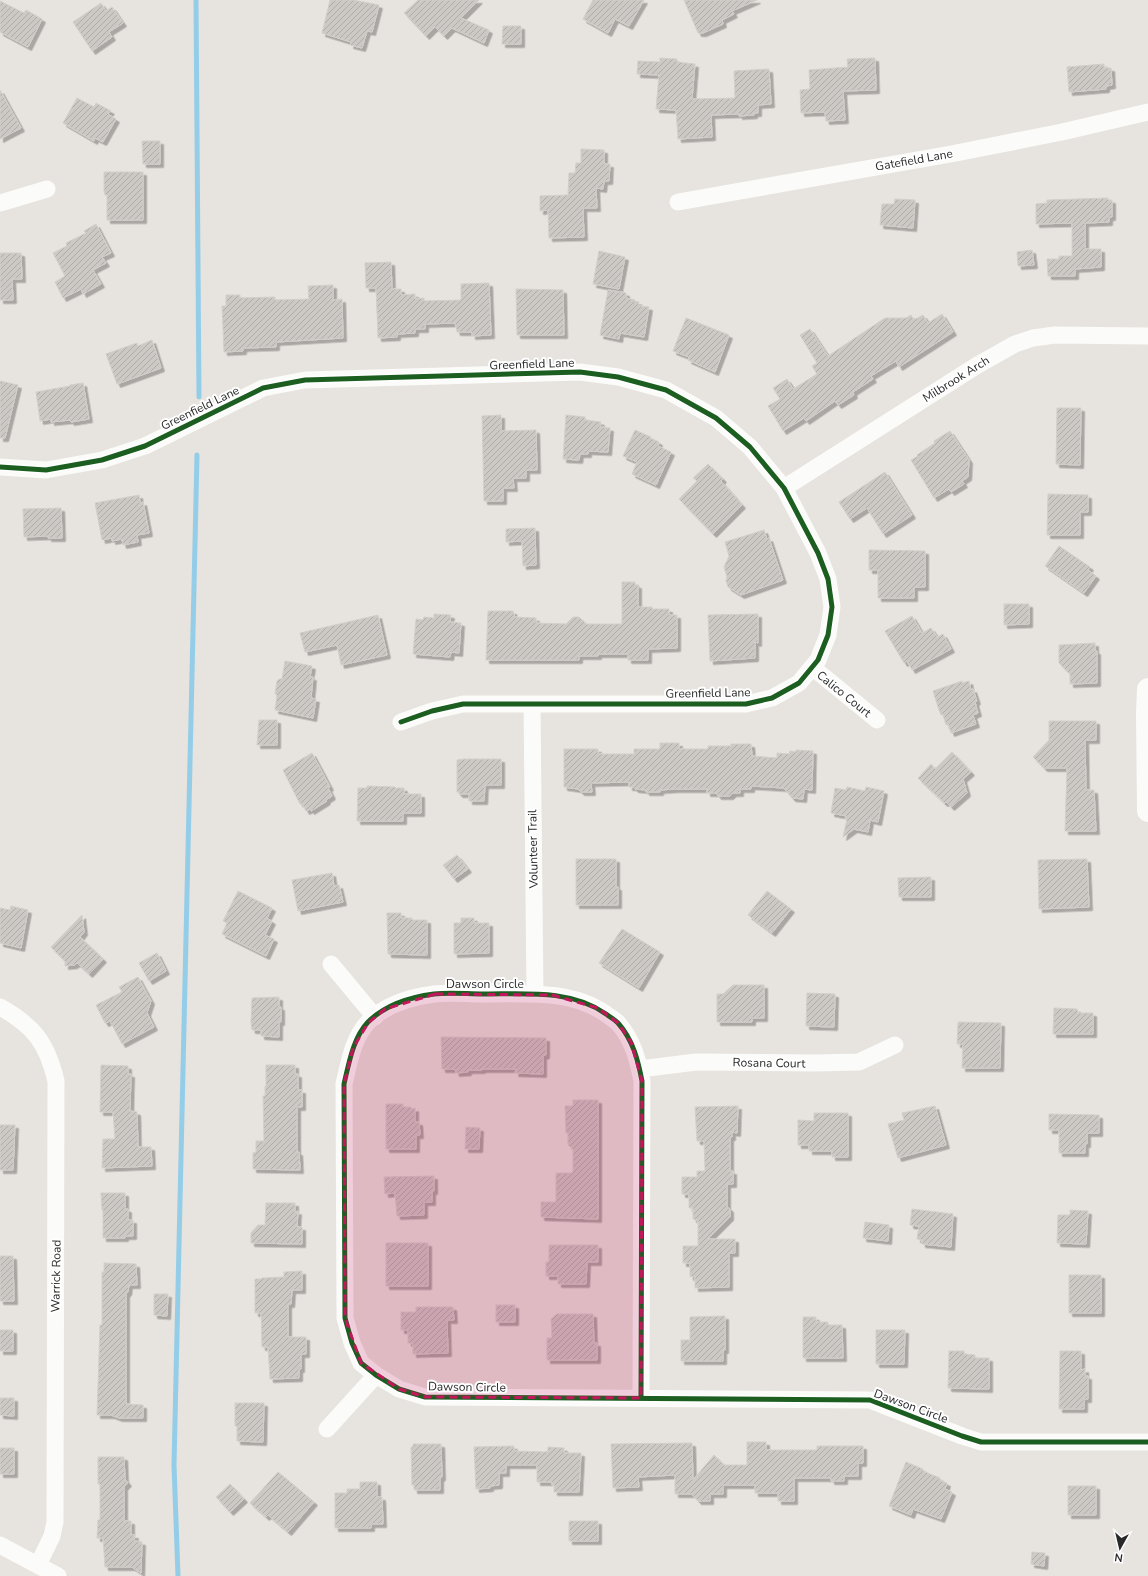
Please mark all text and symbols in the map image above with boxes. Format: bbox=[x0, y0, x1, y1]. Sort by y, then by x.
street label: Gatefield Lane bbox=[874, 145, 954, 175]
street label: Milbrook Arch bbox=[920, 352, 992, 406]
street label: Greenfield Lane bbox=[489, 355, 575, 373]
street label: Greenfield Lane bbox=[158, 382, 242, 434]
street label: Calico Court bbox=[813, 667, 875, 721]
street label: Greenfield Lane bbox=[665, 684, 751, 702]
street label: Volunteer Trail bbox=[524, 809, 542, 890]
street label: Dawson Circle bbox=[446, 976, 524, 992]
street label: Rosana Court bbox=[732, 1054, 806, 1072]
street label: Warrick Road bbox=[47, 1239, 65, 1313]
street label: Dawson Circle bbox=[428, 1378, 506, 1396]
street label: Dawson Circle bbox=[872, 1385, 950, 1427]
north arrow bbox=[1100, 1528, 1140, 1568]
text: N bbox=[1114, 1549, 1124, 1565]

